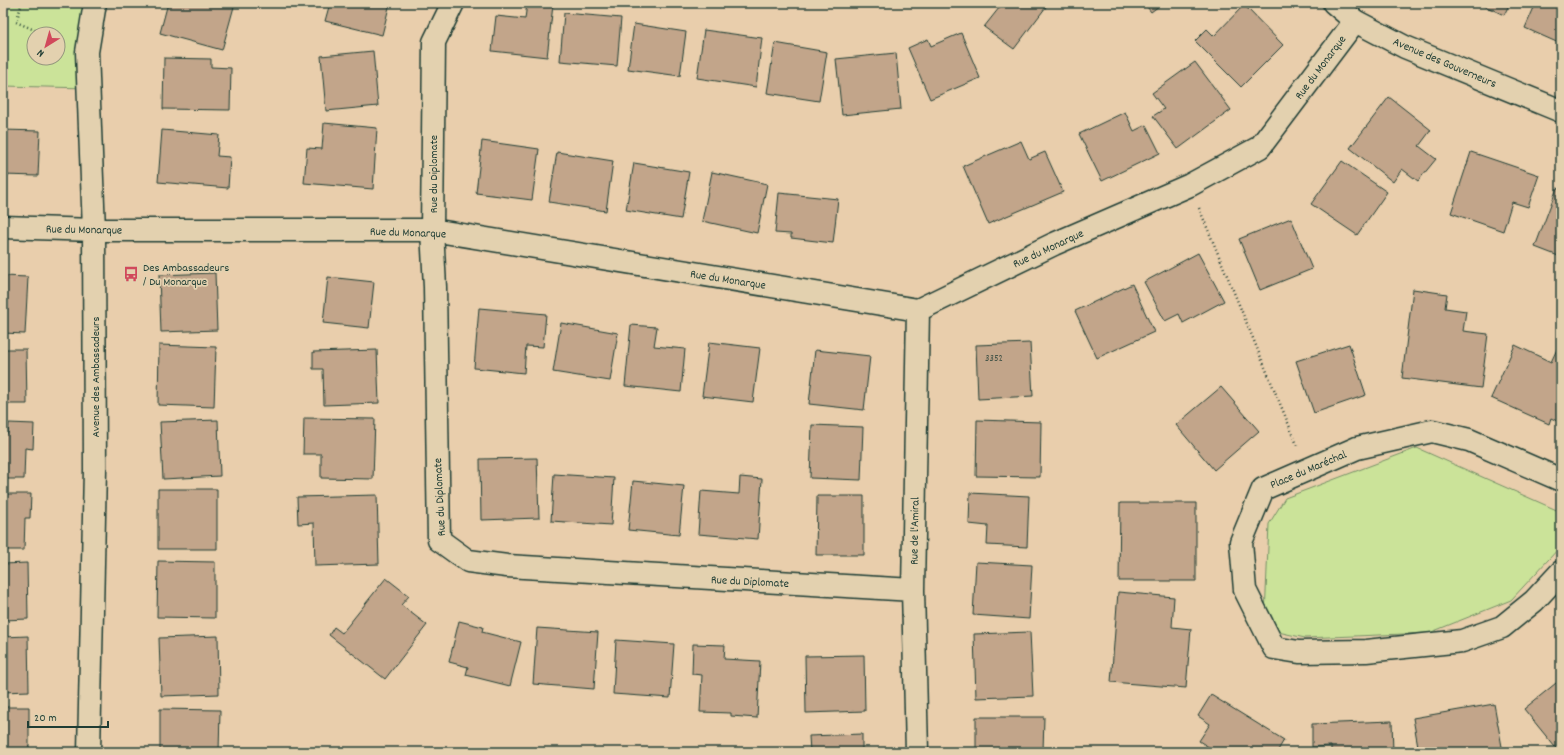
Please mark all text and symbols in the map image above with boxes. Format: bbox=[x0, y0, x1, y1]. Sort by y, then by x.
north arrow bbox=[26, 26, 66, 66]
street label: Rue du Monarque bbox=[1291, 32, 1351, 104]
street label: Avenue des Gouverneurs bbox=[1390, 34, 1499, 93]
text: N bbox=[34, 44, 48, 60]
street label: Rue du Diplomate bbox=[426, 135, 443, 213]
street label: Rue du Monarque bbox=[46, 221, 122, 240]
street label: Rue du Monarque bbox=[369, 224, 446, 243]
street label: Rue du Monarque bbox=[1010, 226, 1087, 273]
place label: Des Ambassadeurs / Du Monarque bbox=[143, 260, 229, 291]
bus stop icon: Des Ambassadeurs / Du Monarque bbox=[122, 265, 140, 283]
street label: Rue du Monarque bbox=[689, 266, 767, 295]
street label: Avenue des Ambassadeurs bbox=[88, 316, 105, 438]
house number: 3352 bbox=[985, 352, 1003, 366]
street label: Place du Maréchal bbox=[1268, 447, 1350, 494]
street label: Rue du Diplomate bbox=[430, 457, 451, 536]
street label: Rue de l'Amiral bbox=[906, 497, 925, 565]
street label: Rue du Diplomate bbox=[710, 572, 789, 593]
scale bar bbox=[28, 703, 108, 729]
text: 20 m bbox=[34, 710, 57, 727]

